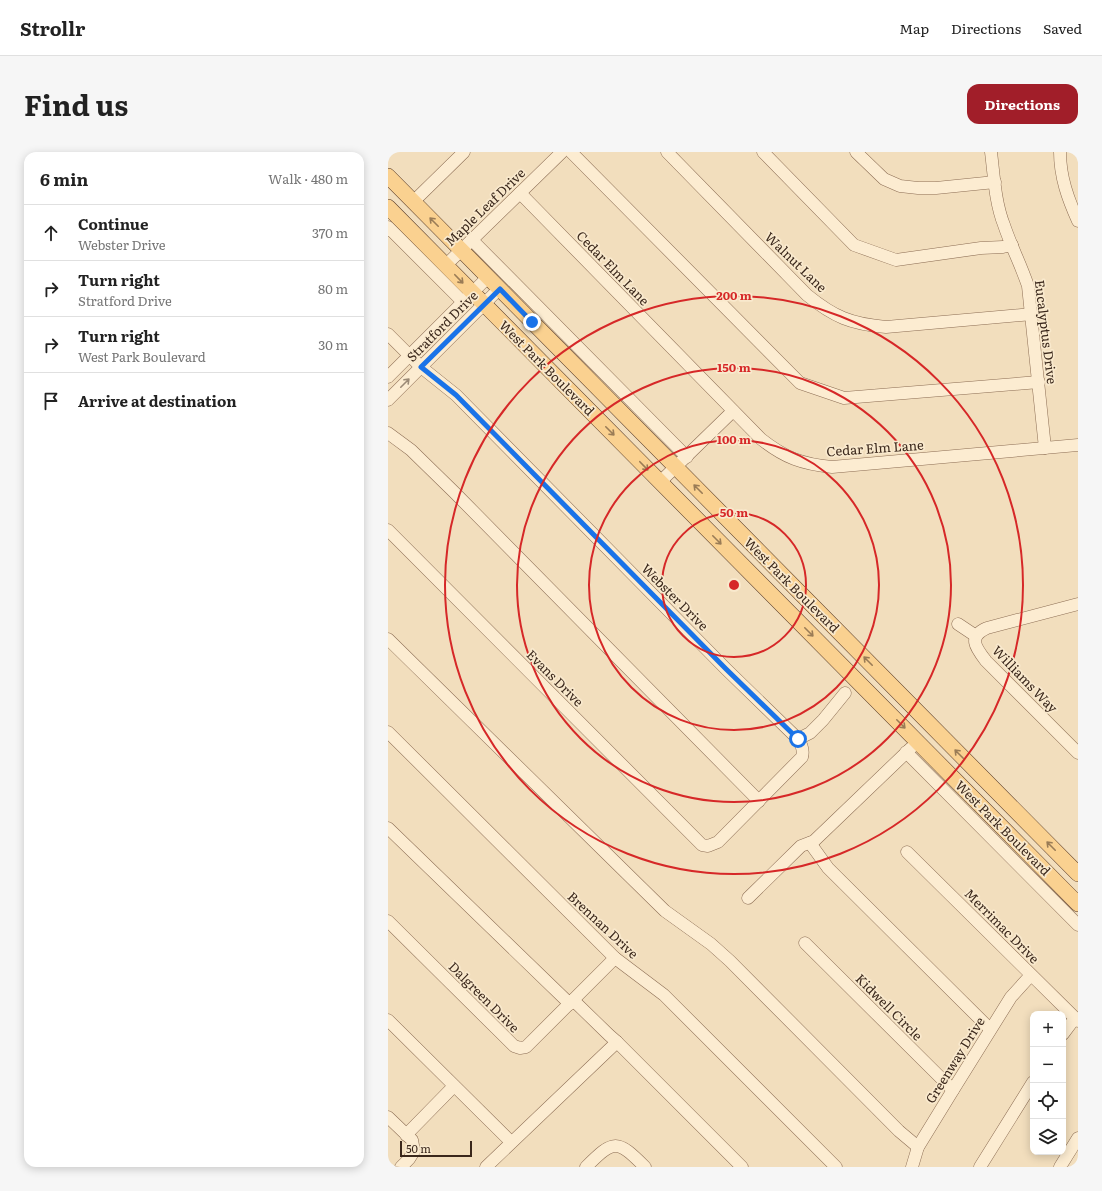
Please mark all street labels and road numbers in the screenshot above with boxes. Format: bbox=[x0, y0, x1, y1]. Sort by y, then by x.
street label: Maple Leaf Drive bbox=[440, 163, 529, 250]
street label: Cedar Elm Lane bbox=[573, 226, 654, 310]
street label: Walnut Lane bbox=[761, 227, 832, 296]
street label: Eucalyptus Drive bbox=[1031, 279, 1062, 386]
street label: Stratford Drive bbox=[402, 286, 482, 366]
street label: West Park Boulevard bbox=[495, 316, 599, 420]
street label: Cedar Elm Lane bbox=[826, 435, 925, 460]
street label: West Park Boulevard bbox=[740, 533, 844, 637]
street label: Webster Drive bbox=[638, 559, 713, 634]
street label: Williams Way bbox=[988, 641, 1063, 717]
street label: Evans Drive bbox=[523, 645, 588, 711]
street label: West Park Boulevard bbox=[951, 776, 1055, 880]
street label: Merrimac Drive bbox=[961, 884, 1044, 967]
street label: Brennan Drive bbox=[564, 887, 643, 963]
street label: Dalgreen Drive bbox=[445, 957, 524, 1037]
street label: Kidwell Circle bbox=[852, 969, 927, 1044]
street label: Greenway Drive bbox=[920, 1013, 989, 1107]

